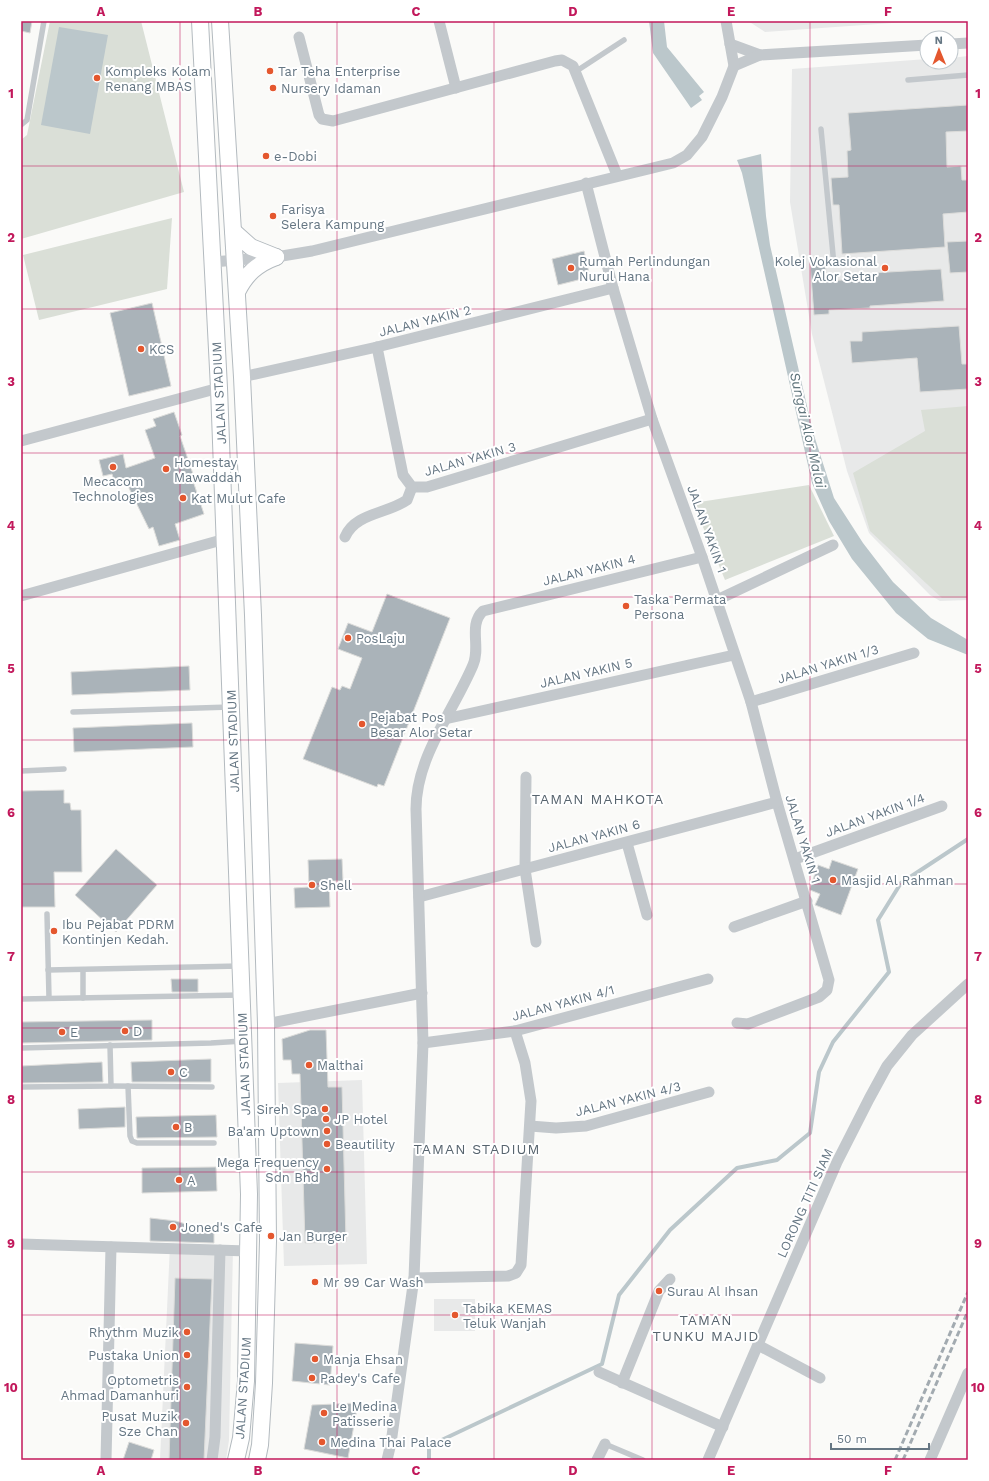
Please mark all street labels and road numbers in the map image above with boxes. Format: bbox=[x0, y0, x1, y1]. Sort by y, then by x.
street label: JALAN YAKIN 2 bbox=[377, 302, 473, 340]
street label: JALAN STADIUM bbox=[209, 341, 229, 445]
street label: JALAN YAKIN 3 bbox=[422, 439, 518, 479]
street label: JALAN YAKIN 1 bbox=[684, 483, 730, 575]
street label: JALAN YAKIN 4 bbox=[541, 551, 637, 589]
street label: JALAN YAKIN 1/3 bbox=[776, 641, 880, 687]
street label: JALAN YAKIN 5 bbox=[538, 655, 634, 691]
street label: JALAN STADIUM bbox=[224, 689, 242, 793]
street label: JALAN YAKIN 1/4 bbox=[823, 790, 927, 840]
street label: JALAN YAKIN 1 bbox=[782, 793, 824, 885]
street label: JALAN YAKIN 6 bbox=[546, 816, 642, 856]
street label: JALAN YAKIN 4/1 bbox=[510, 982, 616, 1024]
street label: JALAN STADIUM bbox=[235, 1012, 253, 1116]
street label: JALAN YAKIN 4/3 bbox=[574, 1079, 682, 1119]
street label: LORONG TITI SIAM bbox=[774, 1146, 836, 1260]
street label: JALAN STADIUM bbox=[232, 1336, 254, 1440]

